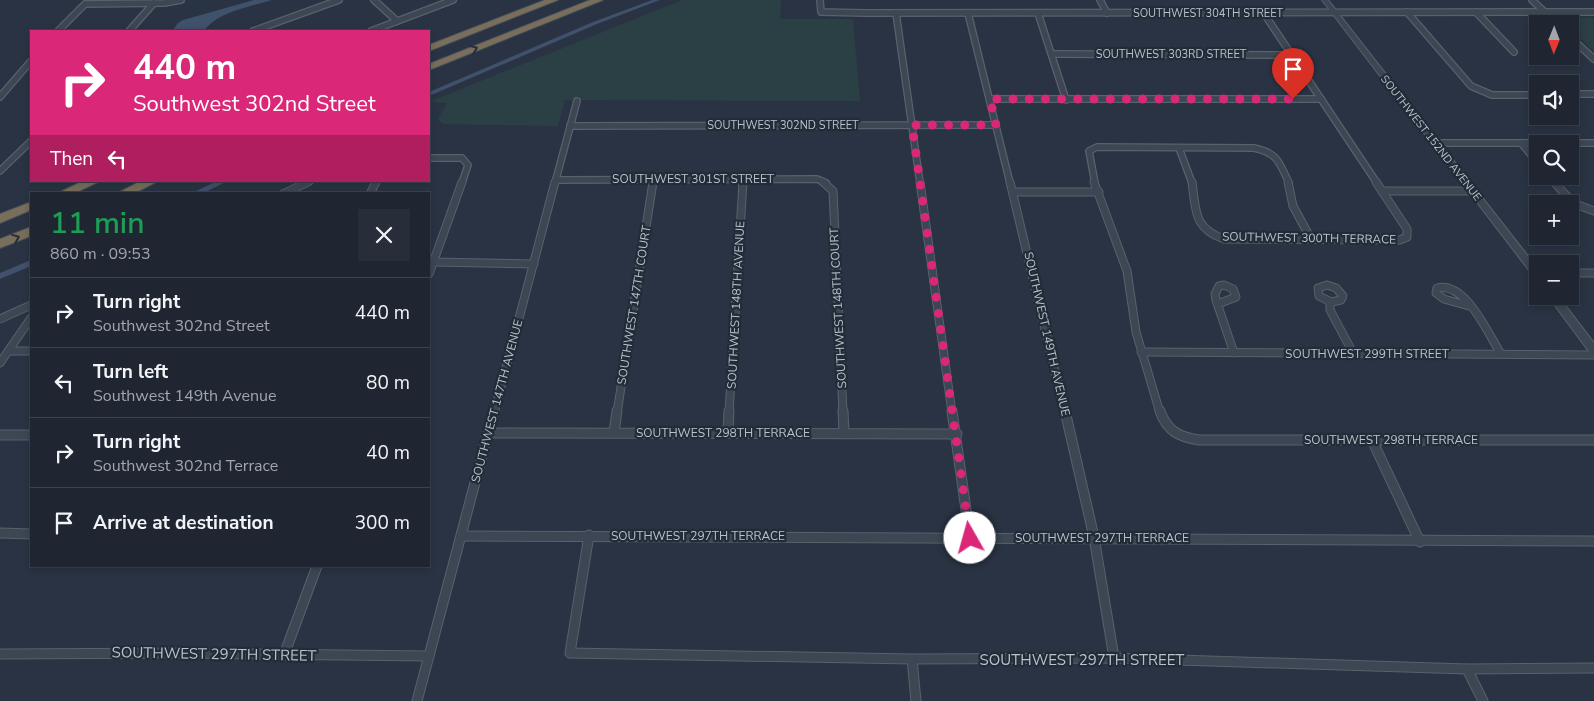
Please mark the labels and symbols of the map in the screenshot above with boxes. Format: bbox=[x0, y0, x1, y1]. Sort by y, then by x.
street label: SOUTHWEST 304TH STREET bbox=[1133, 6, 1283, 21]
north arrow bbox=[1529, 15, 1579, 65]
one-way arrow bbox=[469, 45, 478, 55]
street label: SOUTHWEST 303RD STREET bbox=[1096, 47, 1247, 62]
pin bbox=[1272, 48, 1314, 99]
street label: SOUTHWEST 152ND AVENUE bbox=[1377, 72, 1485, 204]
street label: SOUTHWEST 302ND STREET bbox=[707, 118, 859, 133]
street label: SOUTHWEST 301ST STREET bbox=[612, 171, 775, 187]
street label: SOUTHWEST 148TH AVENUE bbox=[724, 221, 748, 389]
street label: SOUTHWEST 147TH COURT bbox=[613, 223, 655, 386]
street label: SOUTHWEST 148TH COURT bbox=[826, 226, 850, 389]
street label: SOUTHWEST 300TH TERRACE bbox=[1222, 228, 1396, 248]
one-way arrow bbox=[11, 233, 20, 244]
street label: SOUTHWEST 149TH AVENUE bbox=[1020, 250, 1074, 418]
street label: SOUTHWEST 147TH AVENUE bbox=[467, 318, 527, 484]
street label: SOUTHWEST 299TH STREET bbox=[1285, 346, 1450, 362]
street label: SOUTHWEST 298TH TERRACE bbox=[636, 425, 810, 441]
street label: SOUTHWEST 298TH TERRACE bbox=[1304, 432, 1478, 448]
position arrow bbox=[943, 511, 995, 563]
street label: SOUTHWEST 297TH TERRACE bbox=[611, 528, 785, 544]
street label: SOUTHWEST 297TH TERRACE bbox=[1015, 530, 1189, 546]
street label: SOUTHWEST 297TH STREET bbox=[111, 642, 317, 666]
street label: SOUTHWEST 297TH STREET bbox=[980, 650, 1184, 670]

